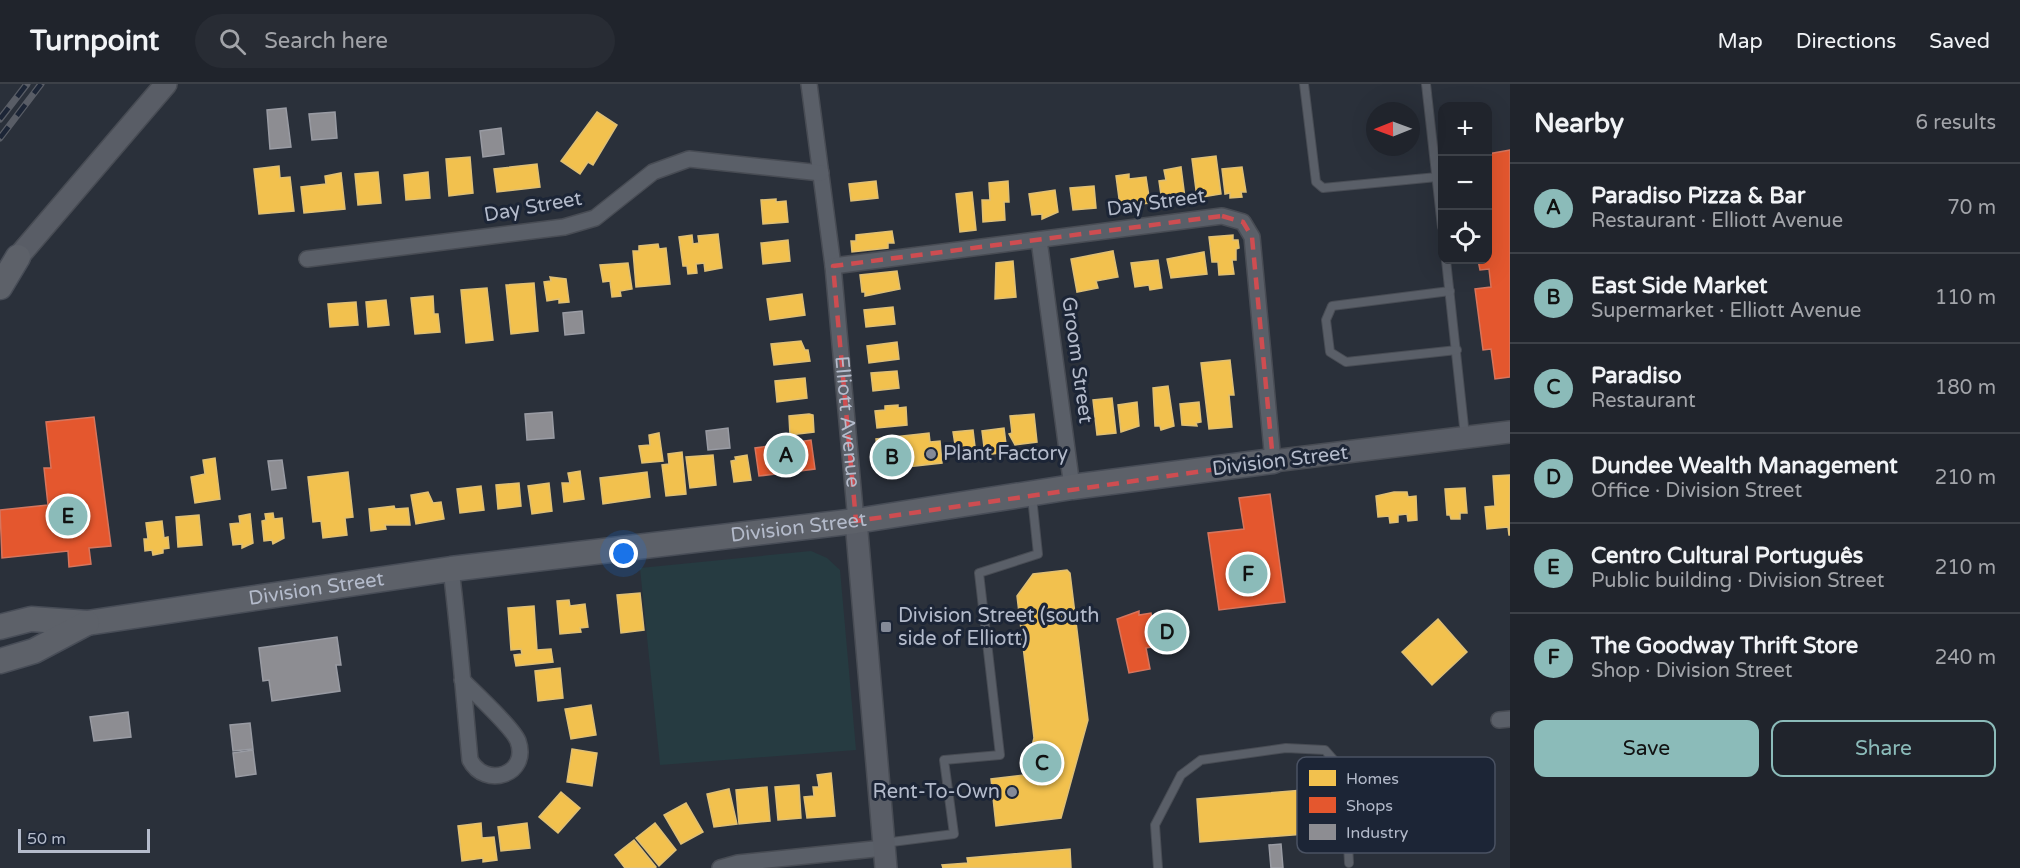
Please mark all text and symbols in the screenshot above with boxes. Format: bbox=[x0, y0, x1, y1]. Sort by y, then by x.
search box bbox=[195, 14, 615, 68]
text: Turnpoint bbox=[30, 24, 159, 58]
icon: search bbox=[216, 25, 249, 58]
text: Search here bbox=[264, 28, 388, 54]
text: Map bbox=[1717, 29, 1763, 54]
text: Directions bbox=[1796, 29, 1896, 54]
text: Saved bbox=[1929, 29, 1990, 54]
north arrow bbox=[1366, 102, 1420, 156]
map controls bbox=[1438, 102, 1492, 264]
button: + bbox=[1438, 102, 1492, 156]
text: Nearby bbox=[1534, 108, 1624, 139]
text: 6 results bbox=[1916, 111, 1996, 135]
button: − bbox=[1438, 156, 1492, 210]
text: Paradiso Pizza & Bar bbox=[1591, 183, 1805, 209]
street label: Day Street bbox=[1105, 184, 1207, 222]
street label: Day Street bbox=[482, 187, 584, 227]
text: A bbox=[1546, 196, 1561, 220]
text: 70 m bbox=[1947, 196, 1996, 220]
text: Restaurant · Elliott Avenue bbox=[1591, 209, 1843, 233]
button: locate bbox=[1438, 210, 1492, 264]
text: East Side Market bbox=[1591, 273, 1767, 299]
text: B bbox=[1547, 286, 1560, 310]
text: 110 m bbox=[1935, 286, 1996, 310]
street label: Groom Street bbox=[1056, 295, 1098, 425]
text: Supermarket · Elliott Avenue bbox=[1591, 299, 1861, 323]
street label: Elliott Avenue bbox=[829, 355, 865, 489]
text: Paradiso bbox=[1591, 363, 1682, 389]
text: C bbox=[1547, 376, 1560, 400]
text: 180 m bbox=[1935, 376, 1996, 400]
text: Restaurant bbox=[1591, 389, 1696, 413]
pin: A bbox=[766, 432, 806, 478]
pin: B bbox=[872, 434, 912, 479]
street label: Division Street bbox=[1211, 441, 1350, 481]
place label: Plant Factory bbox=[943, 442, 1068, 466]
marker: Plant Factory bbox=[924, 447, 938, 461]
text: Dundee Wealth Management bbox=[1591, 453, 1898, 479]
text: D bbox=[1546, 466, 1561, 490]
text: 210 m bbox=[1935, 466, 1996, 490]
text: Office · Division Street bbox=[1591, 479, 1802, 503]
pin: E bbox=[48, 494, 88, 538]
street label: Division Street bbox=[729, 507, 869, 548]
your location bbox=[609, 539, 638, 568]
text: Centro Cultural Português bbox=[1591, 543, 1863, 569]
pin: F bbox=[1228, 552, 1268, 596]
text: E bbox=[1547, 556, 1560, 580]
text: 210 m bbox=[1935, 556, 1996, 580]
street label: Division Street bbox=[247, 567, 386, 611]
text: Public building · Division Street bbox=[1591, 569, 1884, 593]
place label: Division Street (south side of Elliott) bbox=[898, 604, 1099, 651]
pin: D bbox=[1148, 610, 1186, 654]
marker: Division Street (south side of Elliott) bbox=[879, 620, 893, 634]
text: The Goodway Thrift Store bbox=[1591, 633, 1858, 659]
text: F bbox=[1547, 646, 1560, 670]
text: 240 m bbox=[1935, 646, 1996, 670]
text: Shop · Division Street bbox=[1591, 659, 1792, 683]
button: Save bbox=[1534, 720, 1759, 777]
button: Share bbox=[1771, 720, 1996, 777]
pin: C bbox=[1022, 740, 1062, 786]
legend bbox=[1297, 757, 1495, 853]
text: Homes bbox=[1346, 769, 1399, 789]
place label: Rent-To-Own bbox=[873, 780, 1000, 804]
marker: Rent-To-Own bbox=[1005, 785, 1019, 799]
text: Shops bbox=[1346, 796, 1393, 816]
text: Industry bbox=[1346, 823, 1409, 843]
scale bar bbox=[18, 826, 150, 854]
text: 50 m bbox=[27, 829, 66, 849]

